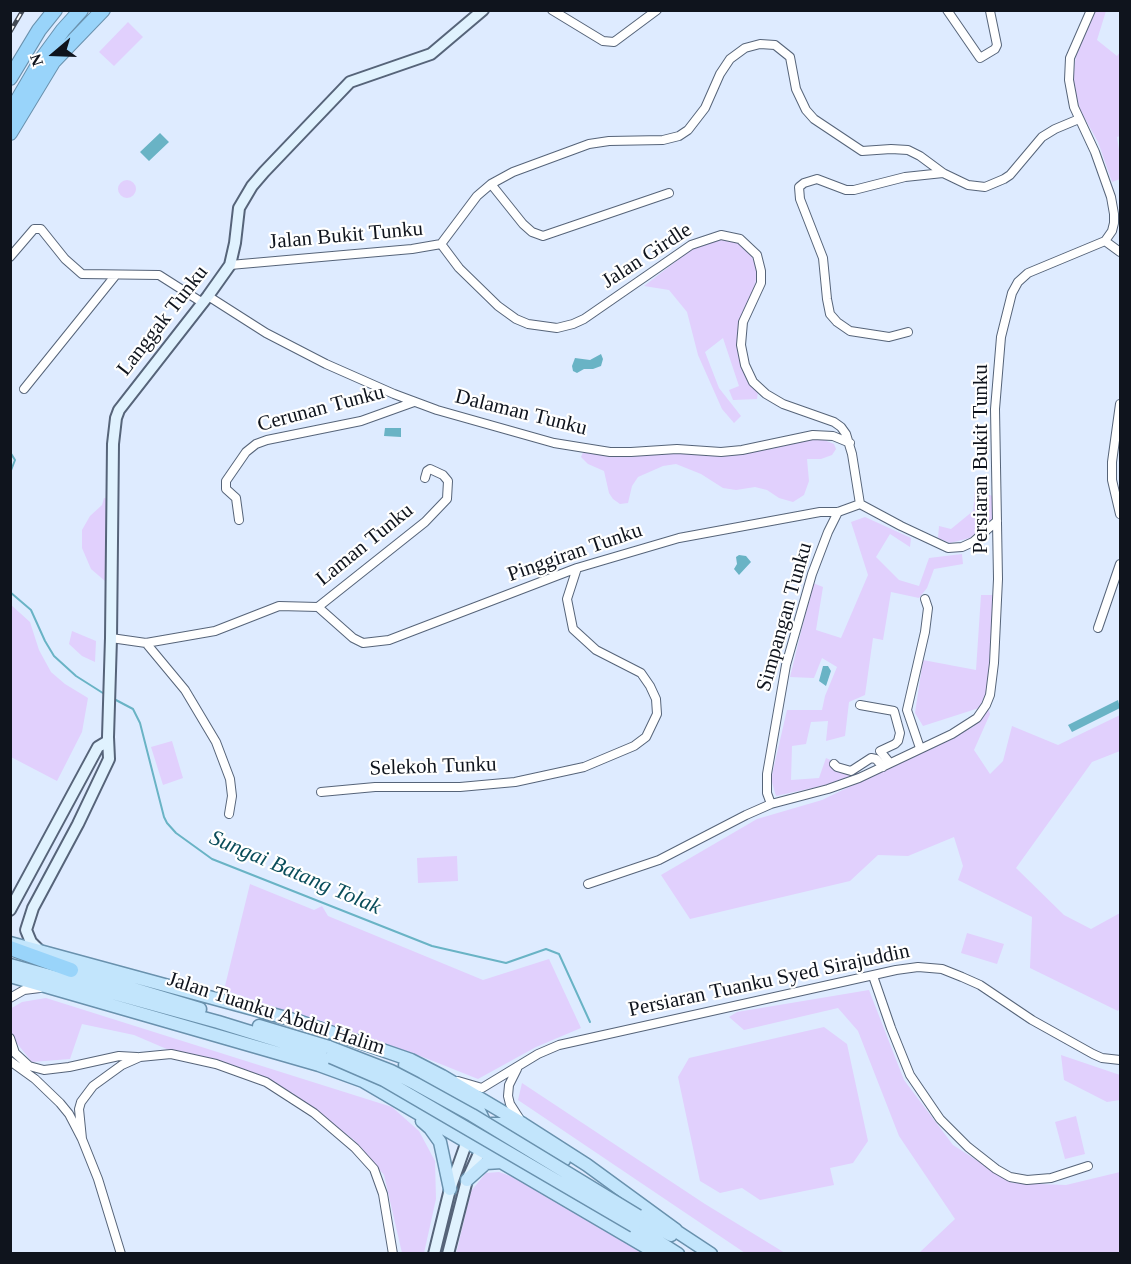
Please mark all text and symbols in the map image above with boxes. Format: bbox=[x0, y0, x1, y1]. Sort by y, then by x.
north arrow bbox=[24, 24, 84, 84]
text: N bbox=[27, 52, 46, 68]
street label: Jalan Bukit Tunku bbox=[268, 217, 424, 255]
street label: Jalan Girdle bbox=[597, 218, 697, 294]
street label: Langgak Tunku bbox=[112, 261, 214, 381]
street label: Persiaran Bukit Tunku bbox=[968, 364, 994, 554]
street label: Cerunan Tunku bbox=[255, 380, 387, 438]
street label: Dalaman Tunku bbox=[452, 384, 590, 442]
street label: Laman Tunku bbox=[311, 498, 419, 592]
street label: Pinggiran Tunku bbox=[504, 518, 646, 588]
street label: Simpangan Tunku bbox=[752, 540, 818, 694]
street label: Selekoh Tunku bbox=[369, 752, 497, 782]
water label: Sungai Batang Tolak bbox=[205, 825, 385, 921]
street label: Persiaran Tuanku Syed Sirajuddin bbox=[626, 939, 912, 1023]
street label: Jalan Tuanku Abdul Halim bbox=[164, 967, 388, 1061]

